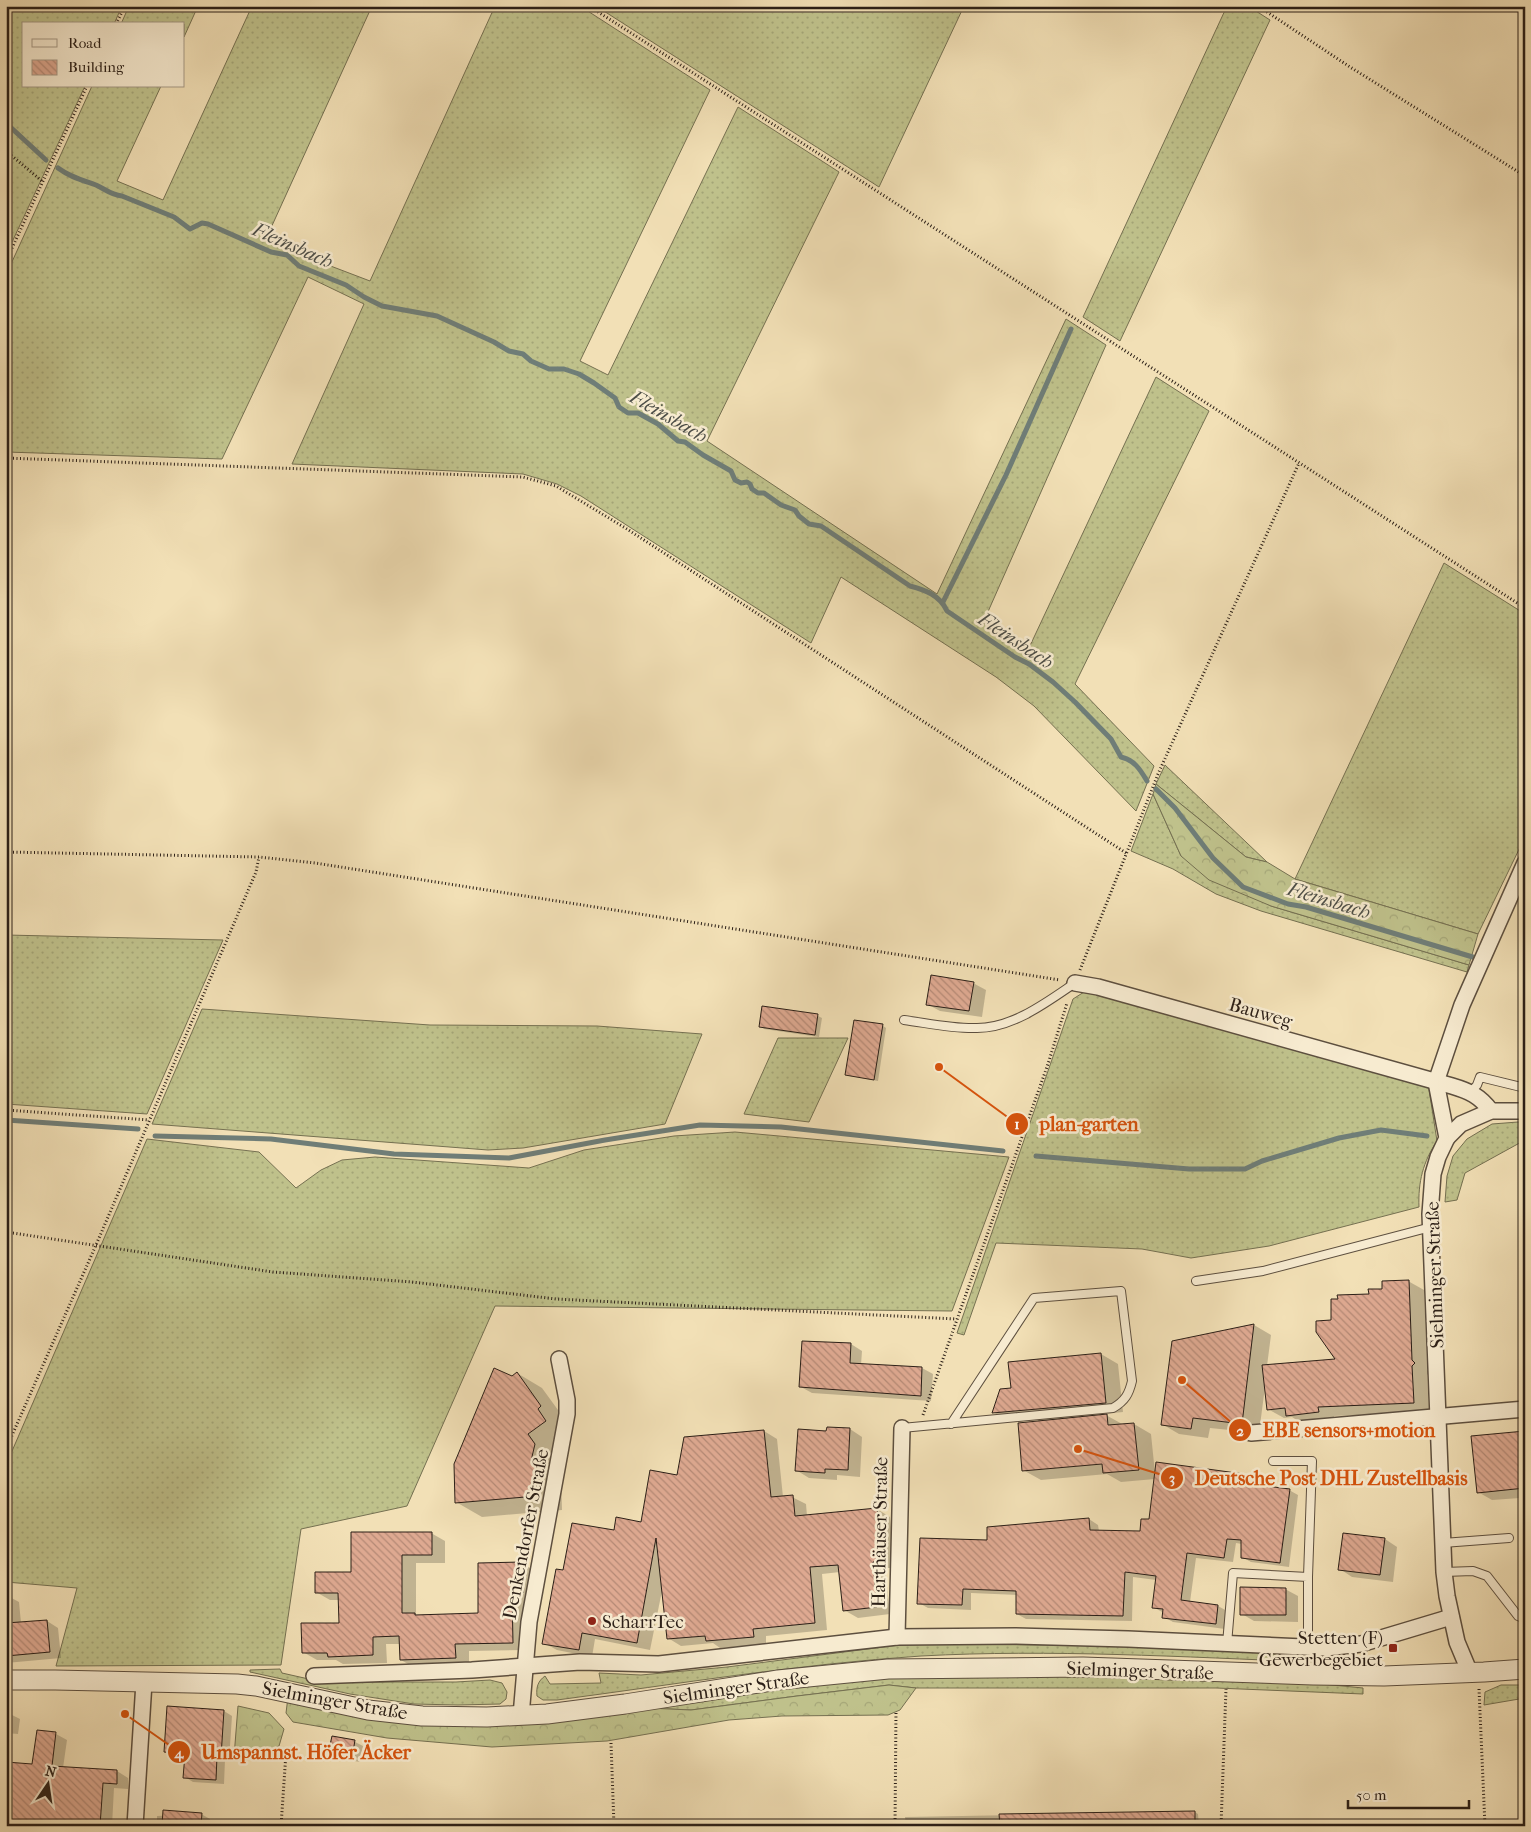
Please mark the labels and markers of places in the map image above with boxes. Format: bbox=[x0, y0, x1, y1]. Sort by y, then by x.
callout: plan-garten bbox=[1005, 1106, 1149, 1141]
callout: EBE sensors+motion bbox=[1227, 1413, 1445, 1448]
callout: Deutsche Post DHL Zustellbasis bbox=[1160, 1460, 1478, 1495]
place label: ScharrTec bbox=[602, 1611, 684, 1633]
marker: ScharrTec bbox=[586, 1615, 598, 1627]
place label: Stetten (F) Gewerbegebiet bbox=[1259, 1627, 1383, 1671]
marker: Stetten (F) Gewerbegebiet bbox=[1387, 1642, 1399, 1654]
callout: Umspannst. Höfer Äcker bbox=[166, 1735, 421, 1770]

